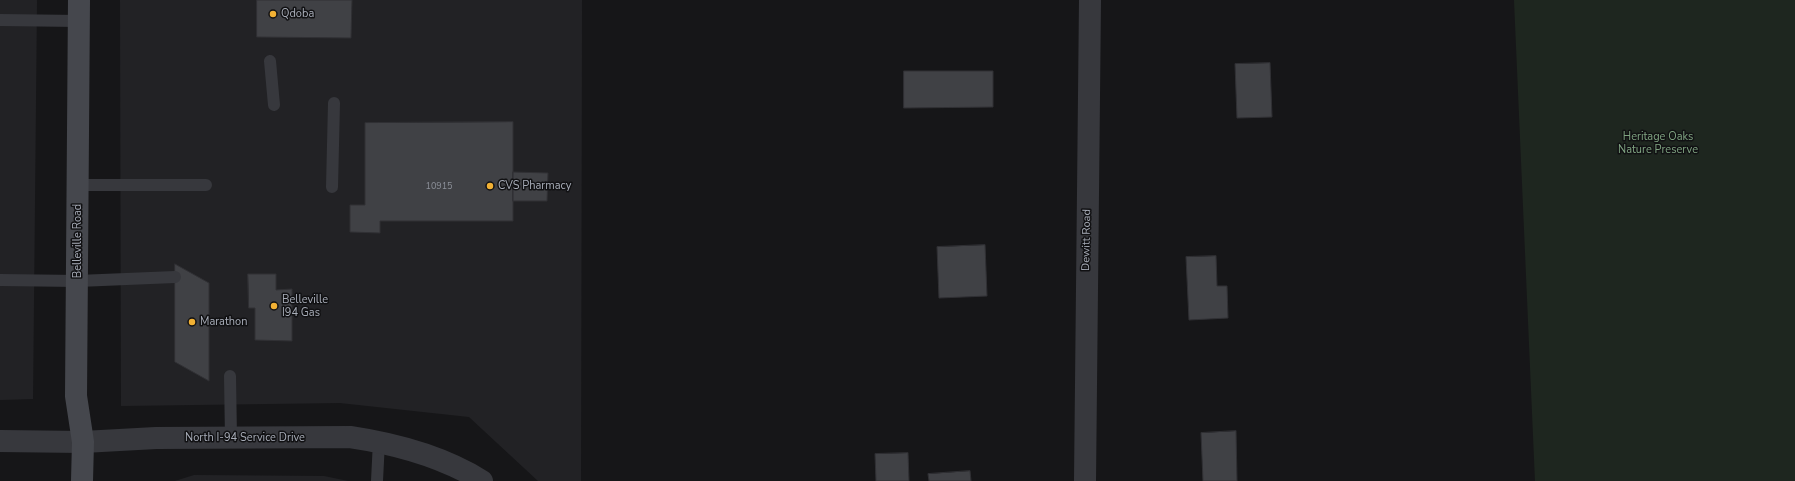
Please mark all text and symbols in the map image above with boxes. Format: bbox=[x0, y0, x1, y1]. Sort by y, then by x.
place label: Qdoba bbox=[281, 7, 314, 21]
marker: Qdoba bbox=[268, 9, 278, 19]
park label: Heritage Oaks Nature Preserve bbox=[1618, 130, 1698, 156]
place label: CVS Pharmacy bbox=[498, 179, 571, 193]
marker: CVS Pharmacy bbox=[485, 181, 495, 191]
house number: 10915 bbox=[426, 182, 452, 192]
street label: Belleville Road bbox=[71, 204, 85, 278]
street label: Dewitt Road bbox=[1080, 209, 1094, 271]
place label: Belleville I94 Gas bbox=[282, 293, 328, 319]
marker: Belleville I94 Gas bbox=[269, 301, 279, 311]
place label: Marathon bbox=[200, 315, 247, 329]
marker: Marathon bbox=[187, 317, 197, 327]
street label: North I-94 Service Drive bbox=[185, 431, 305, 445]

